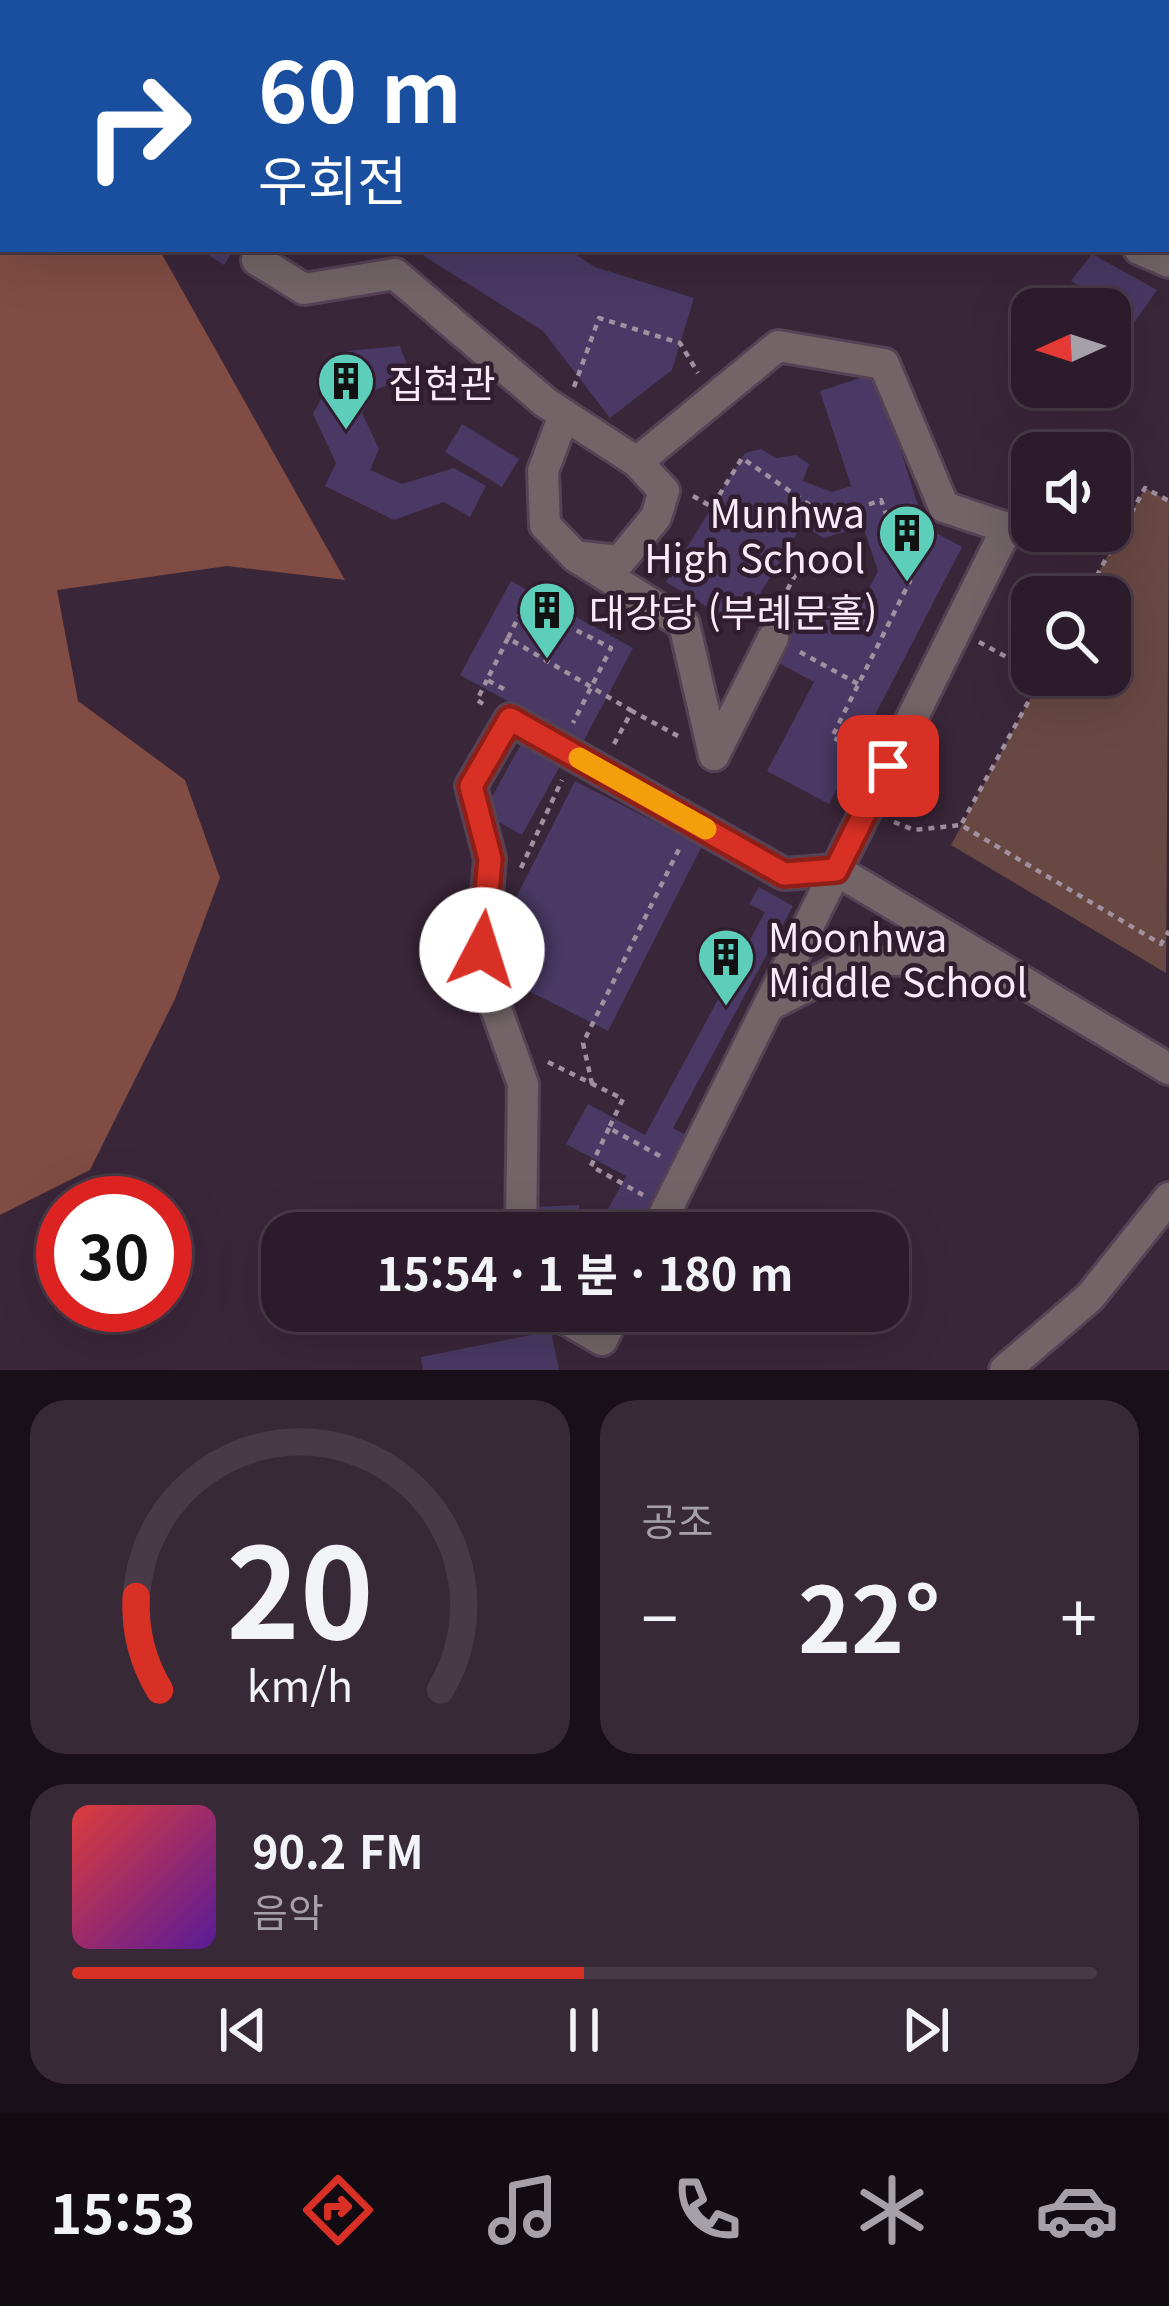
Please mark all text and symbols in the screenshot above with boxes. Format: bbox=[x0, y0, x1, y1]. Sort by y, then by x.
text: 60 m bbox=[258, 26, 462, 147]
icon: right bbox=[60, 48, 216, 204]
text: 우회전 bbox=[258, 138, 407, 217]
north arrow bbox=[1011, 288, 1131, 408]
map controls bbox=[1011, 288, 1131, 696]
building icon: 집현관 bbox=[315, 350, 377, 432]
place label: 집현관 bbox=[388, 353, 496, 409]
button: sound bbox=[1011, 432, 1131, 552]
place label: Munhwa High School bbox=[644, 483, 865, 584]
building icon: Munhwa High School bbox=[876, 502, 938, 584]
button: search bbox=[1011, 576, 1131, 696]
building icon: 대강당 (부례문홀) bbox=[516, 579, 578, 661]
place label: 대강당 (부례문홀) bbox=[589, 582, 877, 638]
pin bbox=[837, 715, 939, 817]
icon: arrive bbox=[855, 733, 921, 799]
position arrow bbox=[419, 887, 545, 1013]
place label: Moonhwa Middle School bbox=[768, 907, 1028, 1008]
building icon: Moonhwa Middle School bbox=[695, 926, 757, 1008]
speed limit sign: 30 bbox=[36, 1176, 192, 1332]
text: 15:54 · 1 분 · 180 m bbox=[377, 1239, 793, 1304]
text: 공조 bbox=[642, 1491, 713, 1547]
text: 20 bbox=[226, 1494, 373, 1675]
text: 22° bbox=[798, 1549, 941, 1679]
text: − bbox=[642, 1566, 678, 1662]
text: + bbox=[1060, 1566, 1097, 1662]
text: km/h bbox=[247, 1652, 353, 1714]
text: 90.2 FM bbox=[252, 1817, 424, 1882]
text: 음악 bbox=[252, 1882, 324, 1938]
icon: previous bbox=[210, 1997, 276, 2063]
icon: pause bbox=[551, 1997, 617, 2063]
icon: next bbox=[893, 1997, 959, 2063]
icon: directions bbox=[296, 2168, 380, 2252]
icon: music bbox=[481, 2168, 565, 2252]
icon: phone bbox=[665, 2168, 749, 2252]
icon: climate bbox=[850, 2168, 934, 2252]
icon: car bbox=[1035, 2168, 1119, 2252]
text: 15:53 bbox=[50, 2171, 195, 2250]

